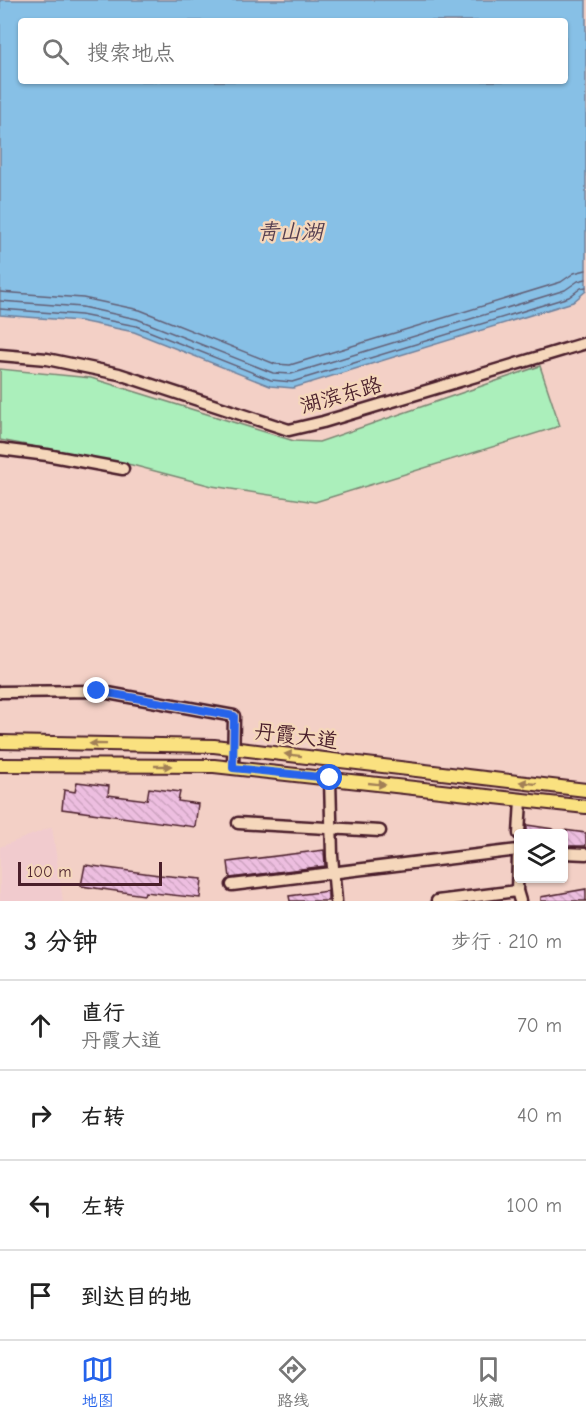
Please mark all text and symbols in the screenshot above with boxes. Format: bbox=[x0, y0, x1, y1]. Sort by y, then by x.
search box bbox=[18, 18, 568, 84]
icon: search bbox=[39, 35, 72, 68]
text: 搜索地点 bbox=[87, 40, 175, 66]
water label: 青山湖 bbox=[257, 219, 325, 245]
street label: 湖滨东路 bbox=[297, 372, 385, 418]
route end bbox=[83, 677, 109, 703]
street label: 丹霞大道 bbox=[253, 719, 339, 753]
one-way arrow bbox=[89, 739, 108, 749]
one-way arrow bbox=[283, 751, 302, 760]
one-way arrow bbox=[154, 761, 173, 771]
route start bbox=[316, 764, 342, 790]
one-way arrow bbox=[367, 779, 386, 789]
one-way arrow bbox=[518, 779, 537, 788]
map controls bbox=[514, 829, 568, 883]
button: layers bbox=[514, 829, 568, 883]
scale bar bbox=[18, 859, 162, 886]
text: 100 m bbox=[27, 863, 71, 881]
text: 3 分钟 bbox=[24, 927, 98, 957]
text: 步行 · 210 m bbox=[451, 930, 562, 953]
text: 直行 bbox=[81, 1000, 125, 1026]
icon: ahead bbox=[24, 1009, 57, 1042]
text: 70 m bbox=[517, 1014, 562, 1037]
text: 丹霞大道 bbox=[81, 1029, 161, 1052]
icon: right bbox=[24, 1099, 57, 1132]
text: 右转 bbox=[81, 1104, 125, 1130]
text: 40 m bbox=[517, 1104, 562, 1127]
icon: left bbox=[24, 1189, 57, 1222]
text: 左转 bbox=[81, 1194, 125, 1220]
text: 100 m bbox=[507, 1194, 562, 1217]
icon: arrive bbox=[24, 1279, 57, 1312]
text: 到达目的地 bbox=[81, 1284, 191, 1310]
tab: 地图 bbox=[81, 1353, 114, 1411]
tab: 路线 bbox=[276, 1353, 309, 1411]
tab: 收藏 bbox=[472, 1353, 505, 1411]

